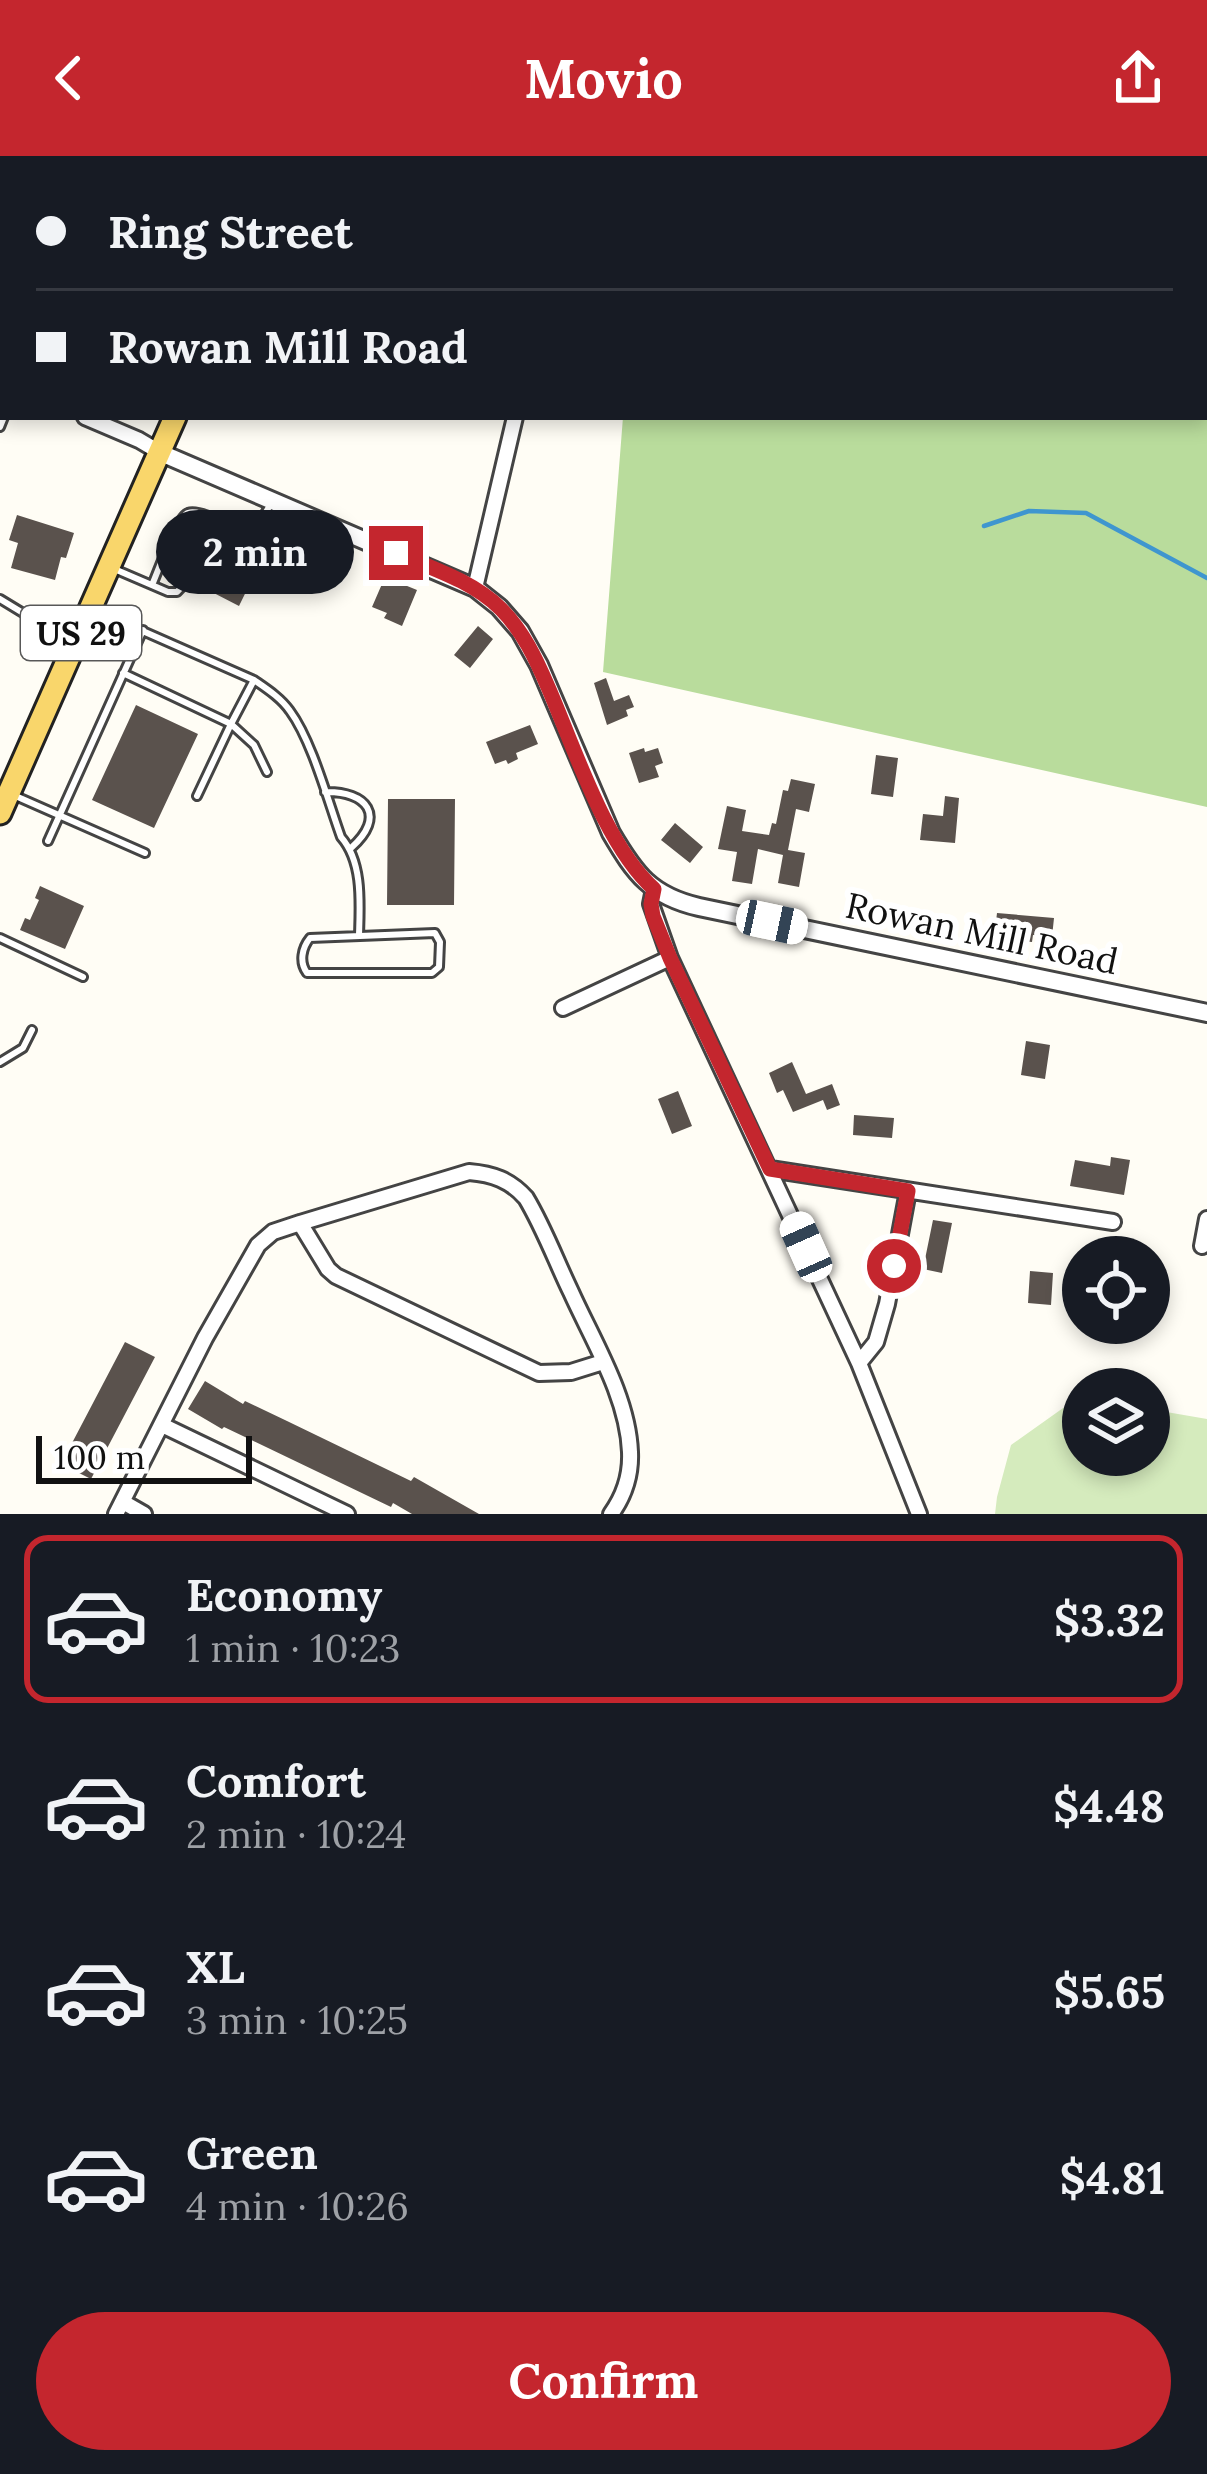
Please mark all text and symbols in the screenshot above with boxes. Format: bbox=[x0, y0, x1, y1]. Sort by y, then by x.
text: Movio bbox=[524, 44, 683, 113]
icon: back bbox=[36, 45, 102, 111]
icon: share bbox=[1105, 45, 1171, 111]
text: Ring Street bbox=[108, 203, 353, 260]
text: Rowan Mill Road bbox=[108, 318, 468, 375]
callout: 2 min bbox=[156, 511, 354, 595]
route end bbox=[369, 526, 423, 580]
text: 2 min bbox=[203, 527, 307, 577]
road number: US 29 bbox=[21, 606, 141, 660]
street label: Rowan Mill Road bbox=[842, 882, 1122, 984]
car bbox=[733, 897, 811, 947]
car bbox=[775, 1207, 837, 1287]
map controls bbox=[1062, 1236, 1170, 1476]
button: locate bbox=[1062, 1236, 1170, 1344]
route start bbox=[867, 1239, 921, 1293]
button: layers bbox=[1062, 1368, 1170, 1476]
scale bar bbox=[36, 1430, 252, 1483]
text: 100 m bbox=[54, 1436, 145, 1478]
icon: car bbox=[42, 1565, 150, 1673]
text: Economy bbox=[186, 1566, 382, 1623]
text: $3.32 bbox=[1054, 1591, 1165, 1648]
text: 1 min · 10:23 bbox=[186, 1623, 400, 1673]
icon: car bbox=[42, 1751, 150, 1859]
text: Comfort bbox=[186, 1752, 366, 1809]
text: $4.48 bbox=[1053, 1777, 1165, 1834]
text: 2 min · 10:24 bbox=[186, 1809, 406, 1859]
icon: car bbox=[42, 1937, 150, 2045]
text: XL bbox=[186, 1938, 245, 1995]
text: $5.65 bbox=[1054, 1963, 1165, 2020]
text: 3 min · 10:25 bbox=[186, 1995, 408, 2045]
icon: car bbox=[42, 2123, 150, 2231]
text: Green bbox=[186, 2124, 318, 2181]
text: $4.81 bbox=[1059, 2149, 1165, 2206]
text: 4 min · 10:26 bbox=[186, 2181, 409, 2231]
button: Confirm bbox=[36, 2312, 1171, 2450]

